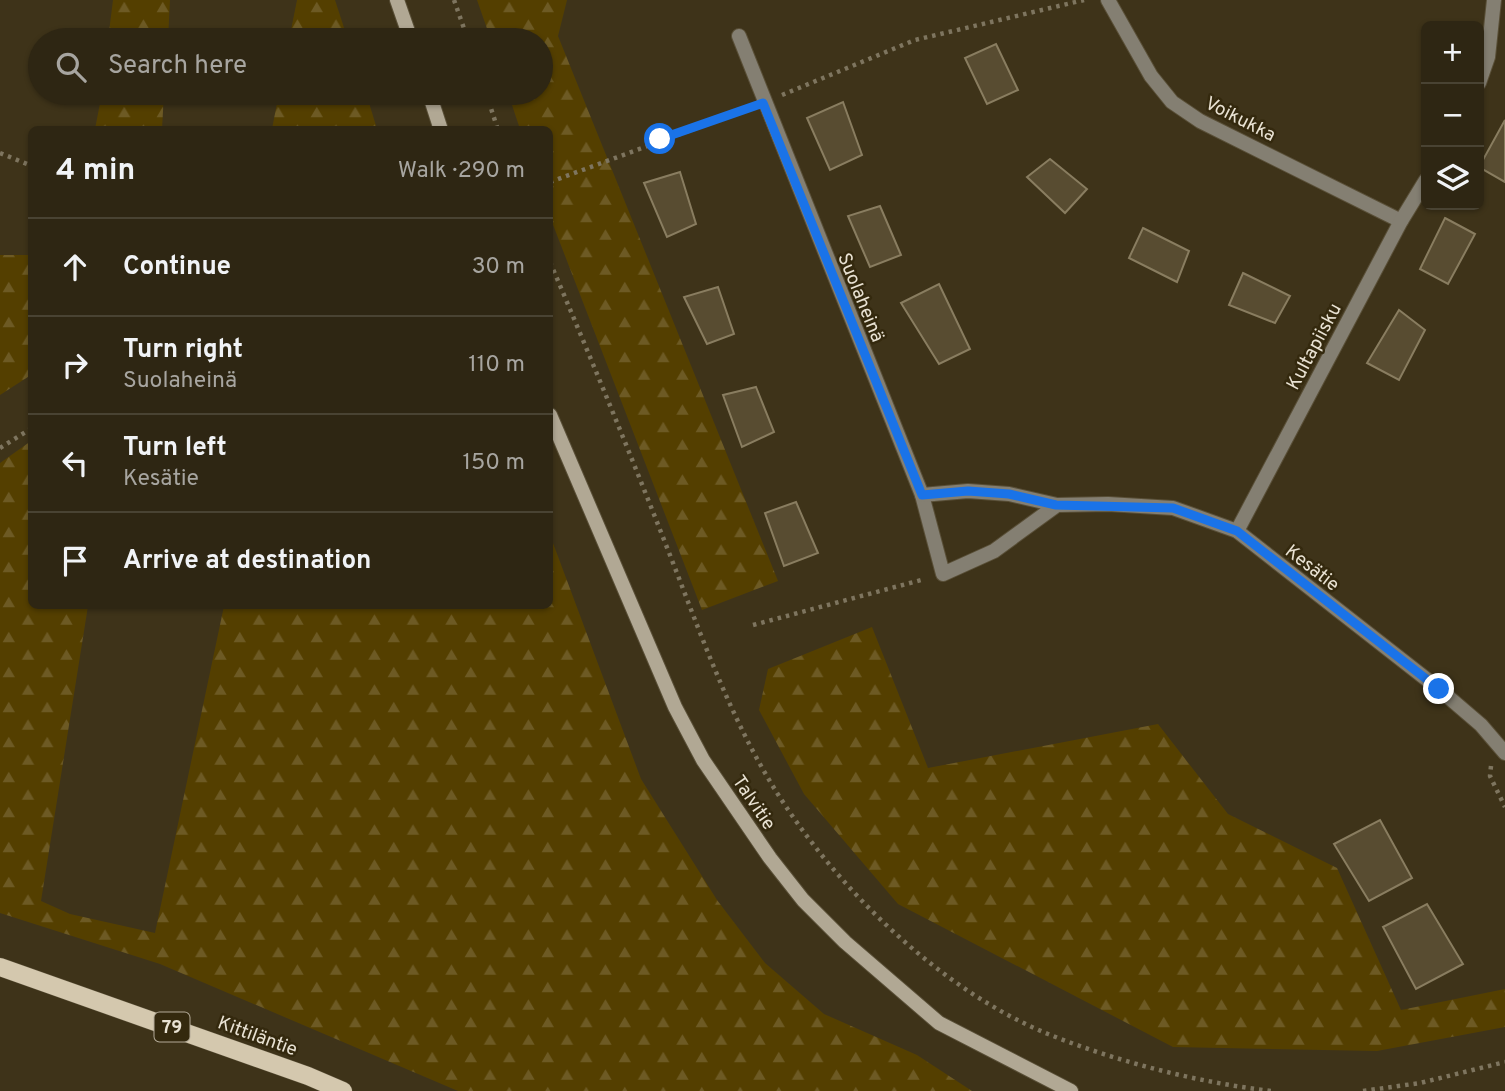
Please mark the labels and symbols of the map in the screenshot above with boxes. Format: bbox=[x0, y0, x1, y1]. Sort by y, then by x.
street label: Voikukka bbox=[1201, 92, 1279, 148]
route start bbox=[644, 123, 675, 154]
street label: Suolaheinä bbox=[831, 250, 889, 346]
street label: Kultapiisku bbox=[1282, 299, 1348, 395]
street label: Kesätie bbox=[1280, 540, 1344, 597]
route end bbox=[1423, 673, 1454, 704]
street label: Talvitie bbox=[726, 771, 780, 835]
street label: Kittiläntie bbox=[214, 1011, 300, 1062]
road number: 79 bbox=[154, 1012, 190, 1042]

